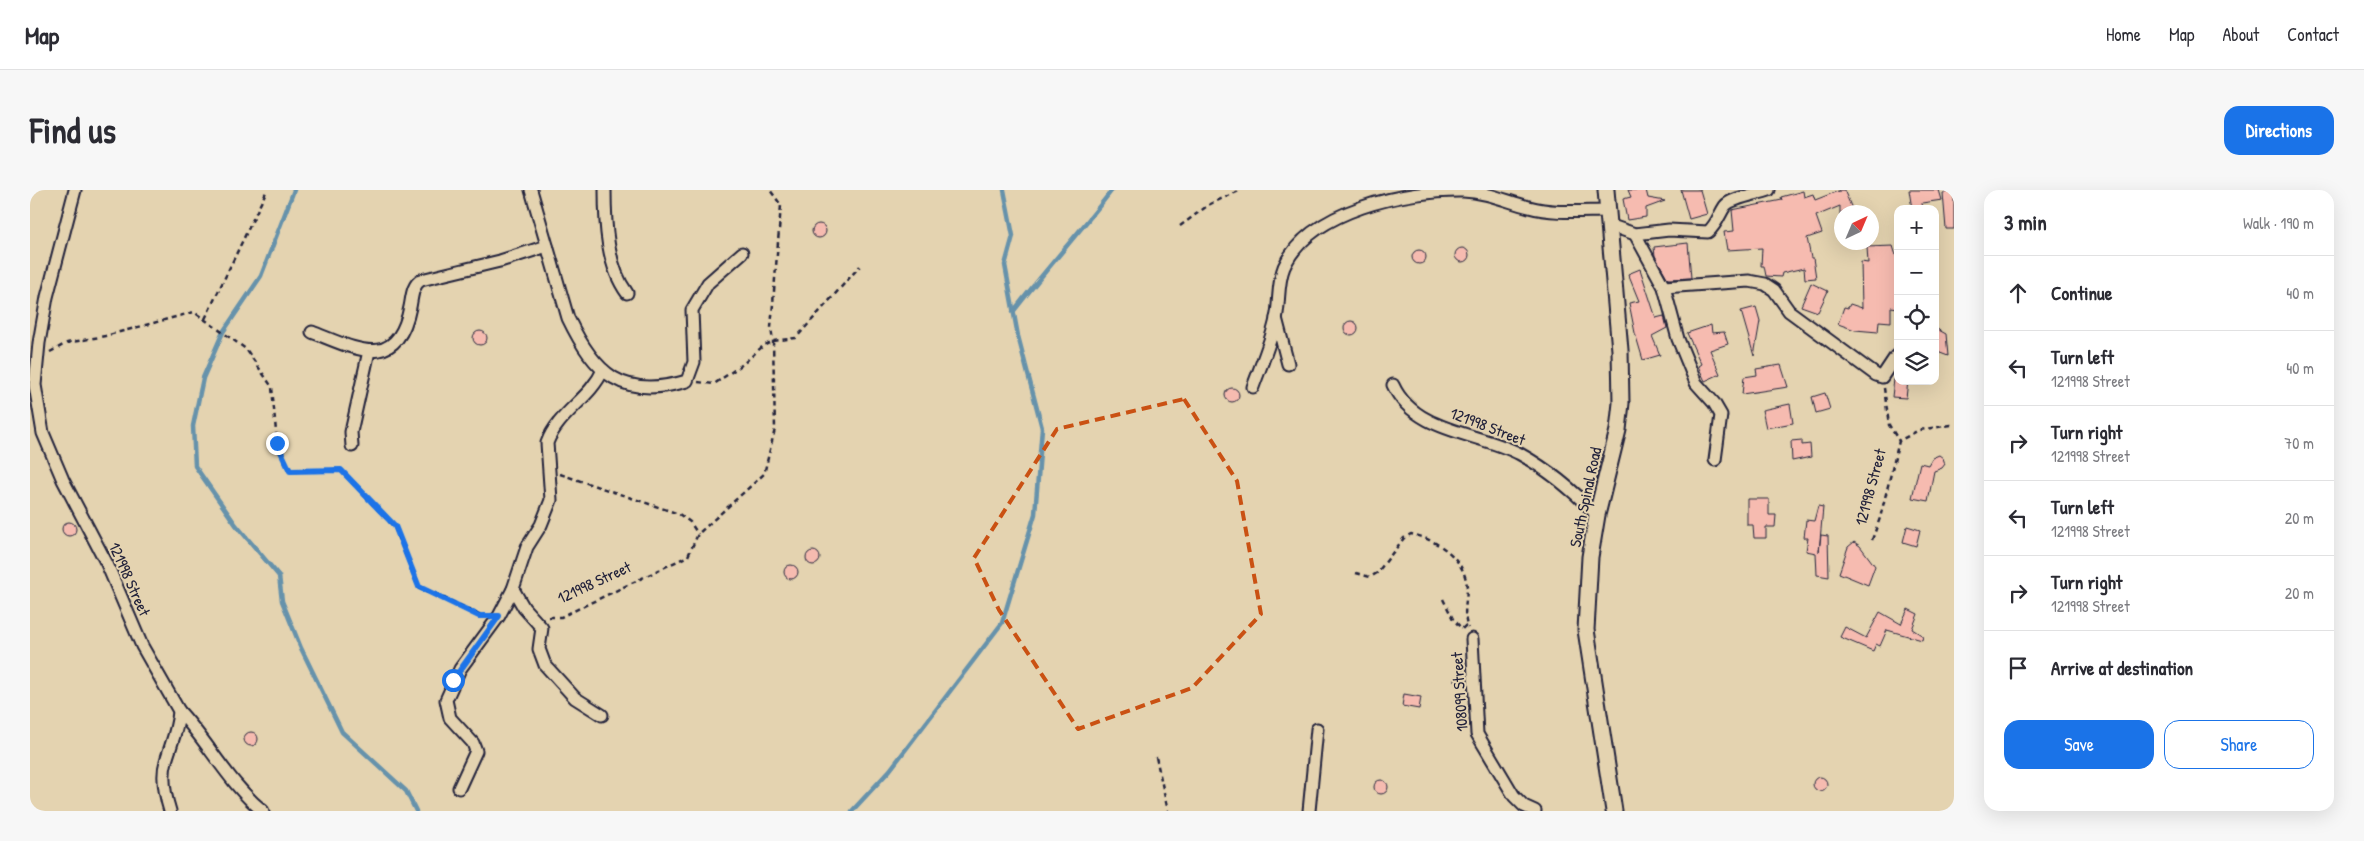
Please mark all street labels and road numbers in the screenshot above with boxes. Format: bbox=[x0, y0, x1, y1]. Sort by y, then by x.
street label: 121998 Street bbox=[1447, 402, 1529, 451]
street label: South Spinal Road bbox=[1564, 445, 1606, 549]
street label: 121998 Street bbox=[1849, 446, 1891, 528]
street label: 121998 Street bbox=[104, 539, 156, 620]
street label: 121998 Street bbox=[554, 555, 635, 609]
street label: 108099 Street bbox=[1445, 651, 1473, 733]

